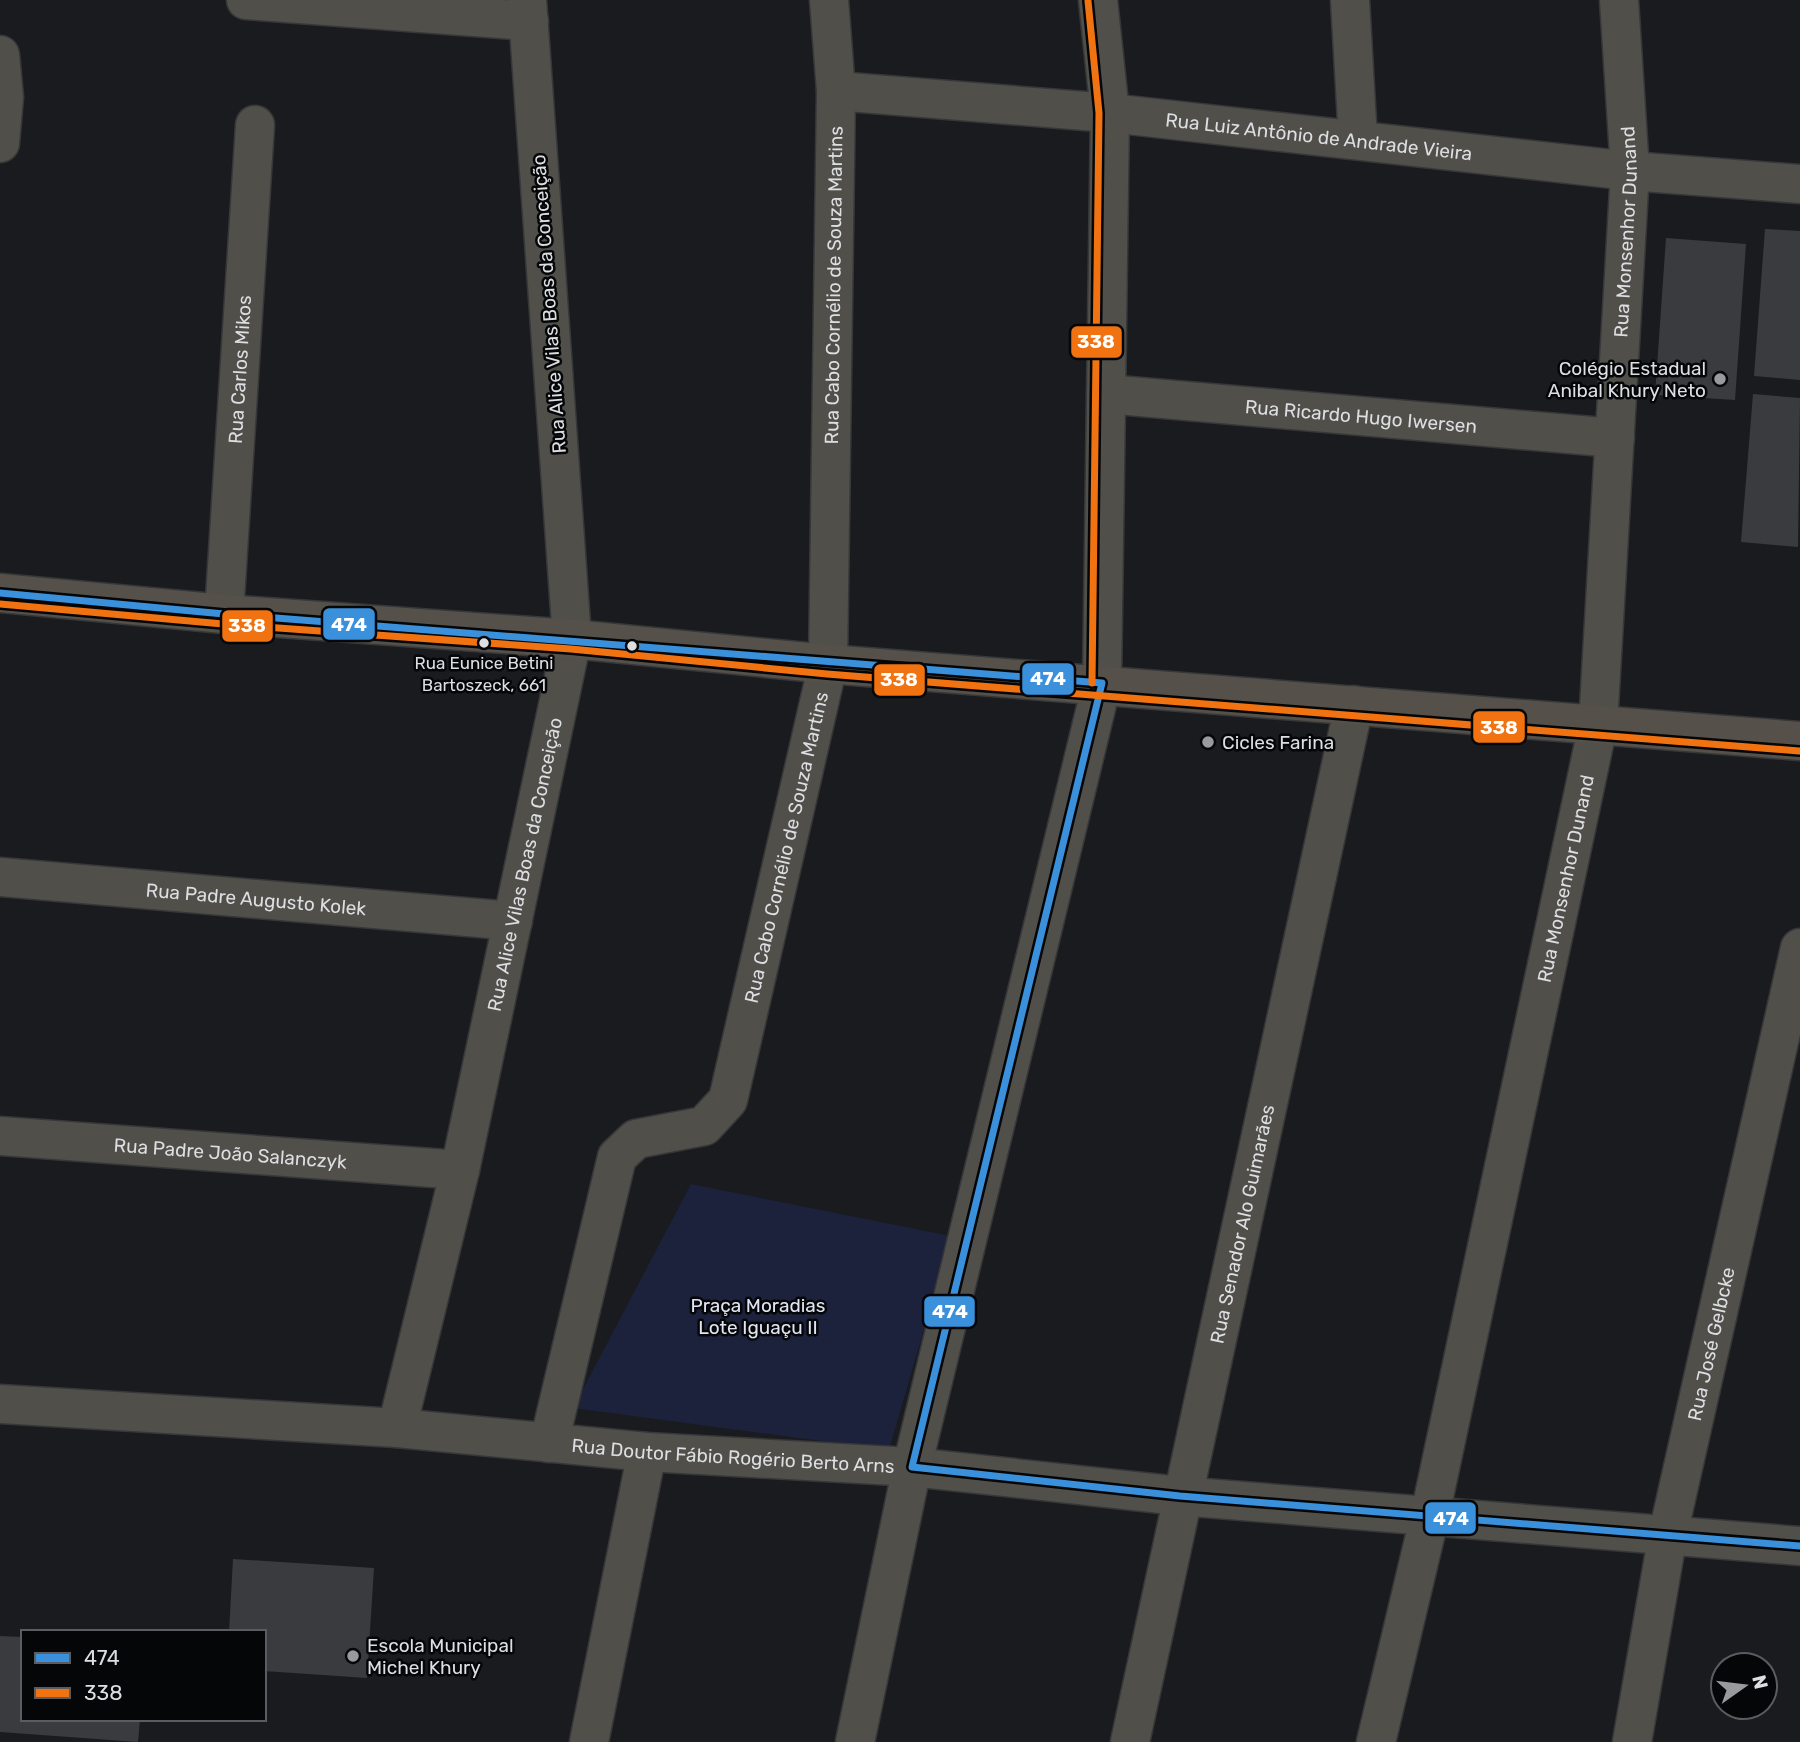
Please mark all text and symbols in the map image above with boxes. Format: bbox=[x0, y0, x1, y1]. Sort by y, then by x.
street label: Rua Luiz Antônio de Andrade Vieira bbox=[1164, 108, 1473, 165]
street label: Rua Monsenhor Dunand bbox=[1609, 125, 1641, 338]
street label: Rua Cabo Cornélio de Souza Martins bbox=[820, 126, 847, 445]
street label: Rua Alice Vilas Boas da Conceição bbox=[527, 154, 571, 454]
street label: Rua Carlos Mikos bbox=[223, 294, 256, 445]
line badge: 338 bbox=[1070, 325, 1123, 359]
text: 338 bbox=[1077, 330, 1115, 353]
place label: Colégio Estadual Anibal Khury Neto bbox=[1548, 357, 1706, 402]
marker: Colégio Estadual Anibal Khury Neto bbox=[1712, 371, 1728, 387]
street label: Rua Ricardo Hugo Iwersen bbox=[1244, 395, 1478, 438]
line badge: 474 bbox=[322, 607, 376, 641]
line badge: 338 bbox=[221, 609, 274, 643]
text: 474 bbox=[331, 613, 367, 636]
text: 338 bbox=[228, 614, 266, 637]
marker: Rua Eunice Betini Bartoszeck, 661 bbox=[477, 636, 491, 650]
unlabelled marker bbox=[625, 639, 639, 653]
place label: Rua Eunice Betini Bartoszeck, 661 bbox=[415, 653, 553, 695]
line badge: 474 bbox=[1021, 662, 1075, 696]
line badge: 338 bbox=[873, 663, 926, 697]
text: 474 bbox=[1030, 667, 1066, 690]
text: 338 bbox=[880, 668, 918, 691]
street label: Rua Cabo Cornélio de Souza Martins bbox=[739, 690, 833, 1005]
line badge: 338 bbox=[1472, 710, 1526, 744]
street label: Rua Alice Vilas Boas da Conceição bbox=[482, 715, 567, 1013]
text: 338 bbox=[1480, 716, 1518, 739]
place label: Cicles Farina bbox=[1222, 731, 1334, 754]
marker: Cicles Farina bbox=[1200, 734, 1216, 750]
street label: Rua Monsenhor Dunand bbox=[1532, 773, 1599, 985]
street label: Rua Padre Augusto Kolek bbox=[145, 878, 367, 920]
street label: Rua Senador Alo Guimarães bbox=[1205, 1102, 1279, 1346]
street label: Rua Padre João Salanczyk bbox=[113, 1133, 348, 1173]
street label: Rua José Gelbcke bbox=[1682, 1265, 1739, 1423]
park label: Praça Moradias Lote Iguaçu II bbox=[690, 1294, 826, 1339]
line badge: 474 bbox=[923, 1295, 976, 1328]
text: 474 bbox=[932, 1300, 968, 1323]
street label: Rua Doutor Fábio Rogério Berto Arns bbox=[570, 1433, 895, 1477]
line badge: 474 bbox=[1424, 1501, 1477, 1535]
text: 474 bbox=[1433, 1507, 1469, 1530]
legend bbox=[21, 1630, 266, 1721]
place label: Escola Municipal Michel Khury bbox=[367, 1634, 514, 1679]
text: 474 bbox=[84, 1645, 120, 1670]
marker: Escola Municipal Michel Khury bbox=[345, 1648, 361, 1664]
north arrow bbox=[1709, 1651, 1779, 1721]
text: N bbox=[1747, 1673, 1773, 1691]
text: 338 bbox=[84, 1680, 123, 1705]

